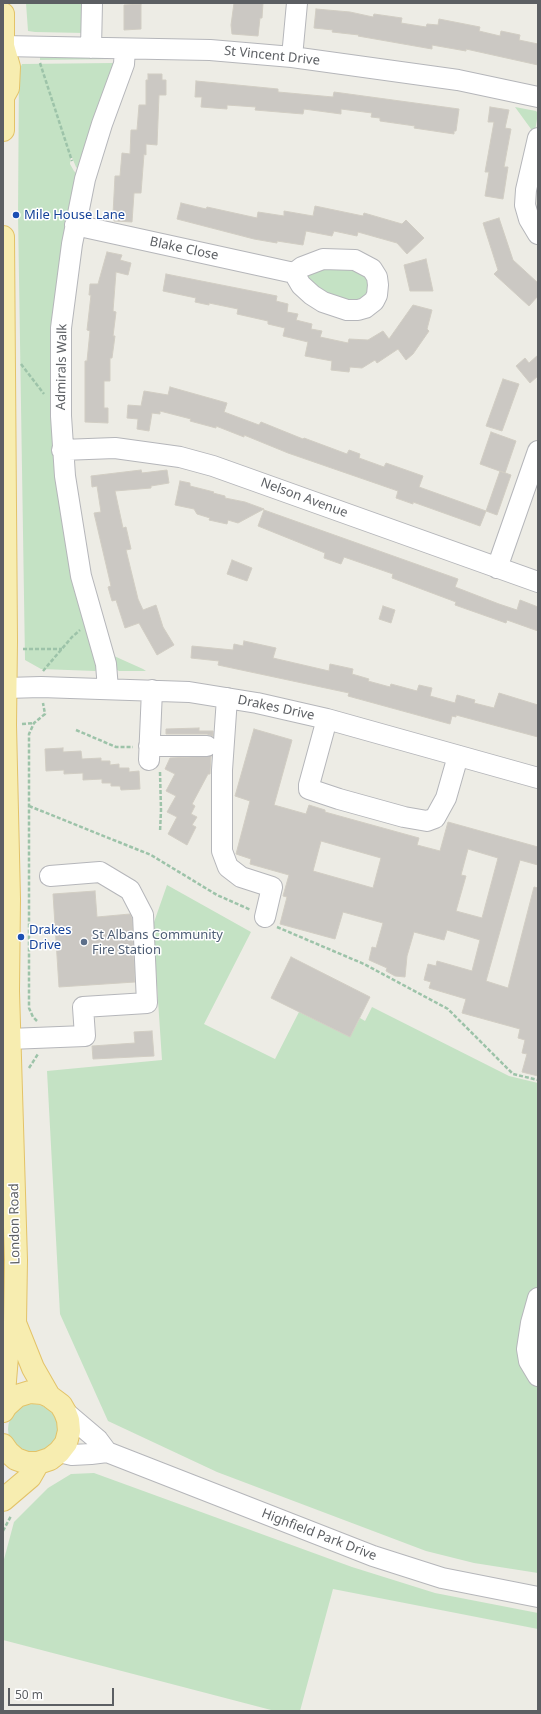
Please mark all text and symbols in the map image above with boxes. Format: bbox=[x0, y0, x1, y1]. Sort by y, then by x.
street label: St Vincent Drive bbox=[223, 43, 321, 69]
place label: Mile House Lane bbox=[24, 207, 125, 223]
marker: Mile House Lane bbox=[11, 210, 21, 220]
street label: Blake Close bbox=[148, 234, 220, 264]
street label: Admirals Walk bbox=[53, 324, 71, 410]
street label: Nelson Avenue bbox=[258, 475, 350, 521]
street label: Drakes Drive bbox=[236, 692, 316, 724]
place label: Drakes Drive bbox=[29, 922, 71, 953]
place label: St Albans Community Fire Station bbox=[92, 927, 223, 958]
marker: Drakes Drive bbox=[16, 932, 26, 942]
marker: St Albans Community Fire Station bbox=[79, 937, 89, 947]
street label: London Road bbox=[6, 1183, 24, 1265]
street label: Highfield Park Drive bbox=[259, 1506, 379, 1564]
scale bar bbox=[10, 1680, 116, 1706]
text: 50 m bbox=[15, 1686, 43, 1703]

